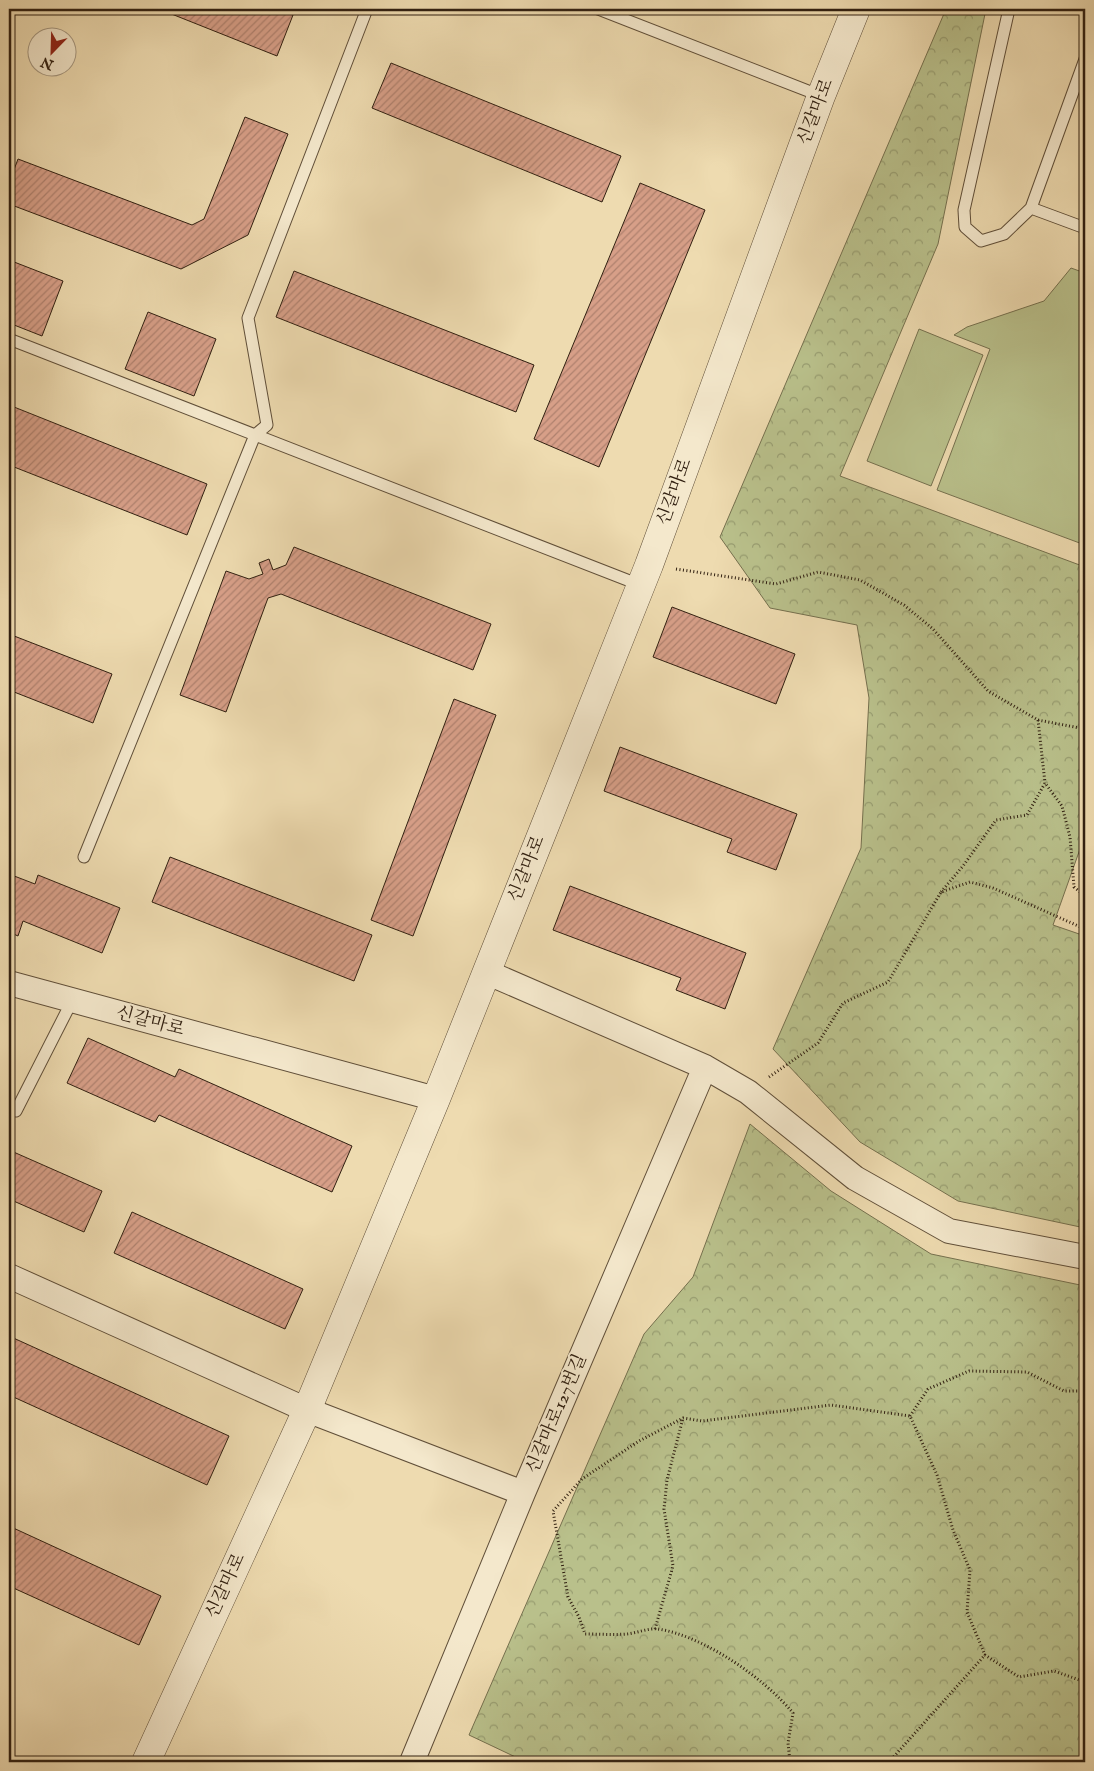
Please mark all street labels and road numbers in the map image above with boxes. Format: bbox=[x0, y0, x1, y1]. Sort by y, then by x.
street label: 신갈마로 bbox=[793, 75, 839, 149]
street label: 신갈마로 bbox=[652, 455, 698, 529]
street label: 신갈마로 bbox=[503, 832, 551, 906]
street label: 신갈마로 bbox=[113, 1002, 187, 1042]
street label: 신갈마로127번길 bbox=[521, 1351, 593, 1477]
street label: 신갈마로 bbox=[201, 1550, 251, 1622]

